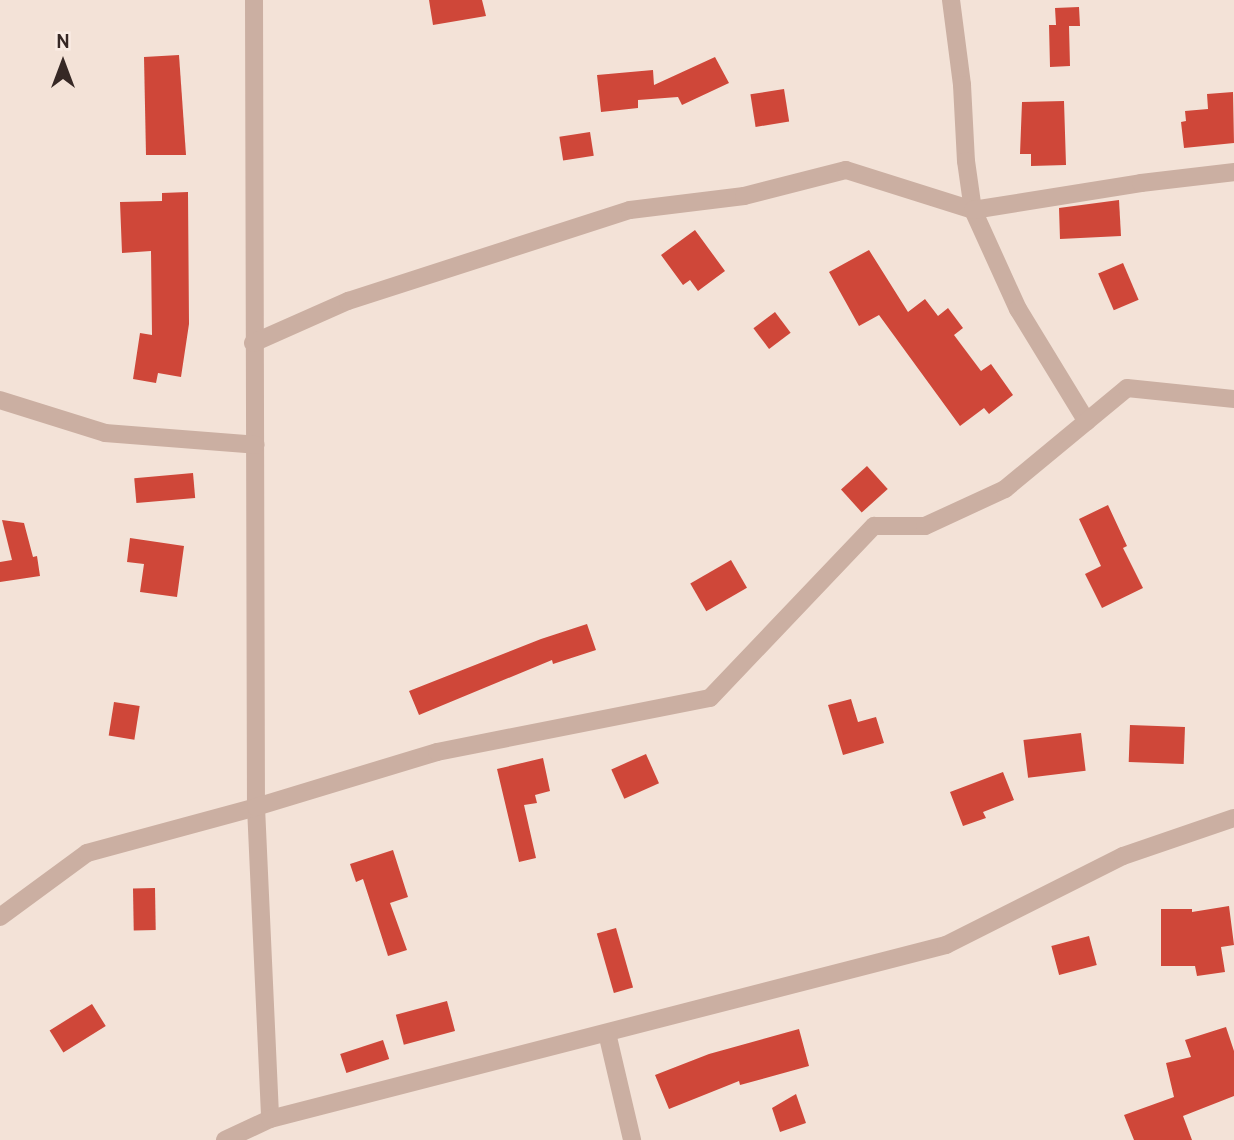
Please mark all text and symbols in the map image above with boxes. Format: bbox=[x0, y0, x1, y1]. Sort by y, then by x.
north arrow bbox=[28, 28, 98, 98]
text: N bbox=[56, 30, 70, 53]

